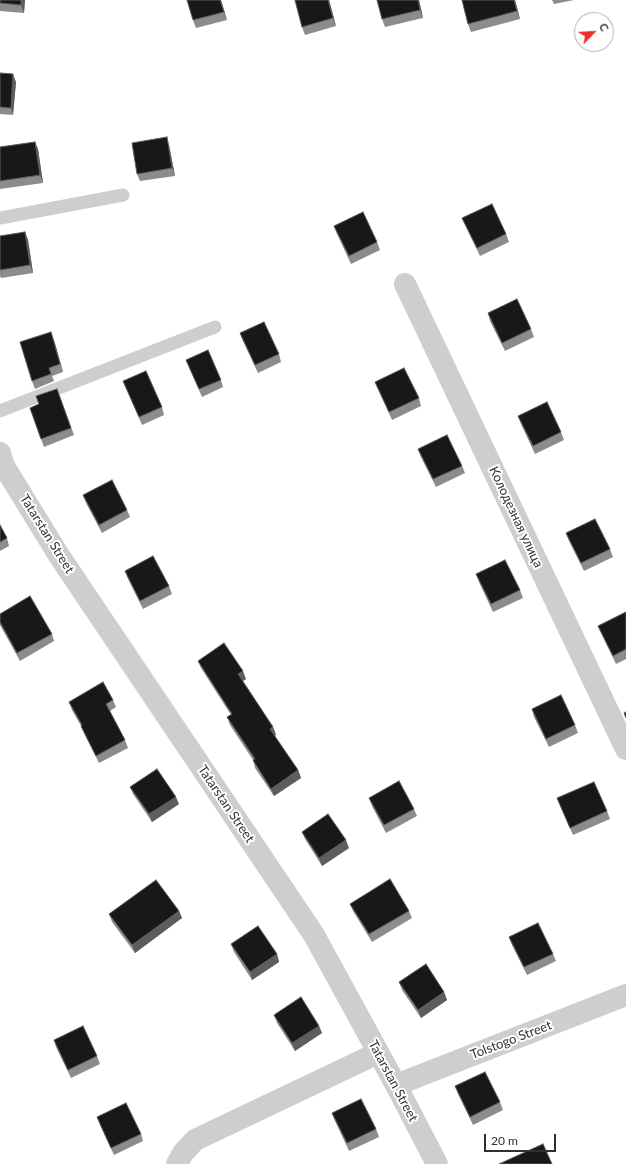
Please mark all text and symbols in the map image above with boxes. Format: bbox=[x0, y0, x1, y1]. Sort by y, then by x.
north arrow bbox=[574, 12, 614, 52]
text: С bbox=[597, 21, 612, 33]
street label: Колодезная улица bbox=[486, 464, 546, 570]
street label: Tatarstan Street bbox=[17, 492, 77, 576]
street label: Tatarstan Street bbox=[194, 762, 258, 846]
street label: Tolstogo Street bbox=[468, 1017, 554, 1063]
street label: Tatarstan Street bbox=[365, 1038, 421, 1124]
scale bar bbox=[486, 1126, 558, 1152]
text: 20 m bbox=[491, 1133, 518, 1148]

